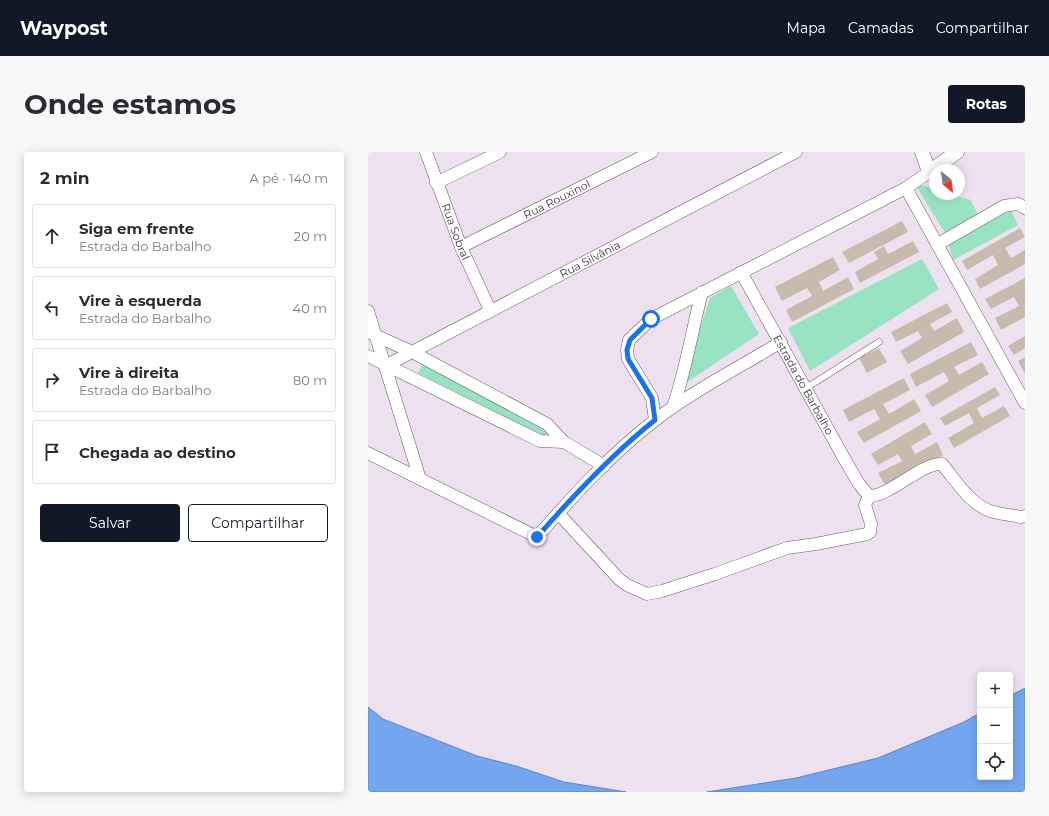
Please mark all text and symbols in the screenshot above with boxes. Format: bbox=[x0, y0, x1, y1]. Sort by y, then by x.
text: Waypost bbox=[20, 17, 108, 40]
text: Mapa bbox=[787, 19, 826, 37]
text: Camadas bbox=[848, 19, 914, 37]
text: Compartilhar bbox=[936, 19, 1029, 37]
button: Rotas bbox=[948, 85, 1025, 123]
text: Onde estamos bbox=[24, 87, 236, 121]
north arrow bbox=[929, 164, 965, 200]
text: 2 min bbox=[40, 168, 90, 188]
text: A pé · 140 m bbox=[249, 170, 328, 186]
street label: Rua Rouxinol bbox=[521, 177, 593, 222]
street label: Rua Sobral bbox=[439, 202, 473, 262]
text: Siga em frente bbox=[79, 219, 194, 238]
icon: ahead bbox=[41, 225, 63, 247]
text: 20 m bbox=[294, 228, 327, 244]
text: Estrada do Barbalho bbox=[79, 238, 211, 254]
street label: Rua Silvânia bbox=[557, 238, 623, 281]
text: Vire à esquerda bbox=[79, 291, 202, 310]
icon: left bbox=[41, 297, 63, 319]
text: 40 m bbox=[293, 300, 327, 316]
text: Estrada do Barbalho bbox=[79, 310, 211, 326]
route start bbox=[642, 310, 660, 328]
street label: Estrada do Barbalho bbox=[770, 332, 837, 437]
text: Vire à direita bbox=[79, 363, 179, 382]
icon: right bbox=[41, 369, 63, 391]
text: 80 m bbox=[293, 372, 327, 388]
text: Estrada do Barbalho bbox=[79, 382, 211, 398]
icon: arrive bbox=[41, 441, 63, 463]
text: Chegada ao destino bbox=[79, 443, 236, 462]
button: Salvar bbox=[40, 504, 180, 542]
button: Compartilhar bbox=[188, 504, 328, 542]
route end bbox=[528, 528, 546, 546]
map controls bbox=[977, 672, 1013, 780]
button: + bbox=[977, 672, 1013, 708]
button: − bbox=[977, 708, 1013, 744]
button: locate bbox=[977, 744, 1013, 780]

